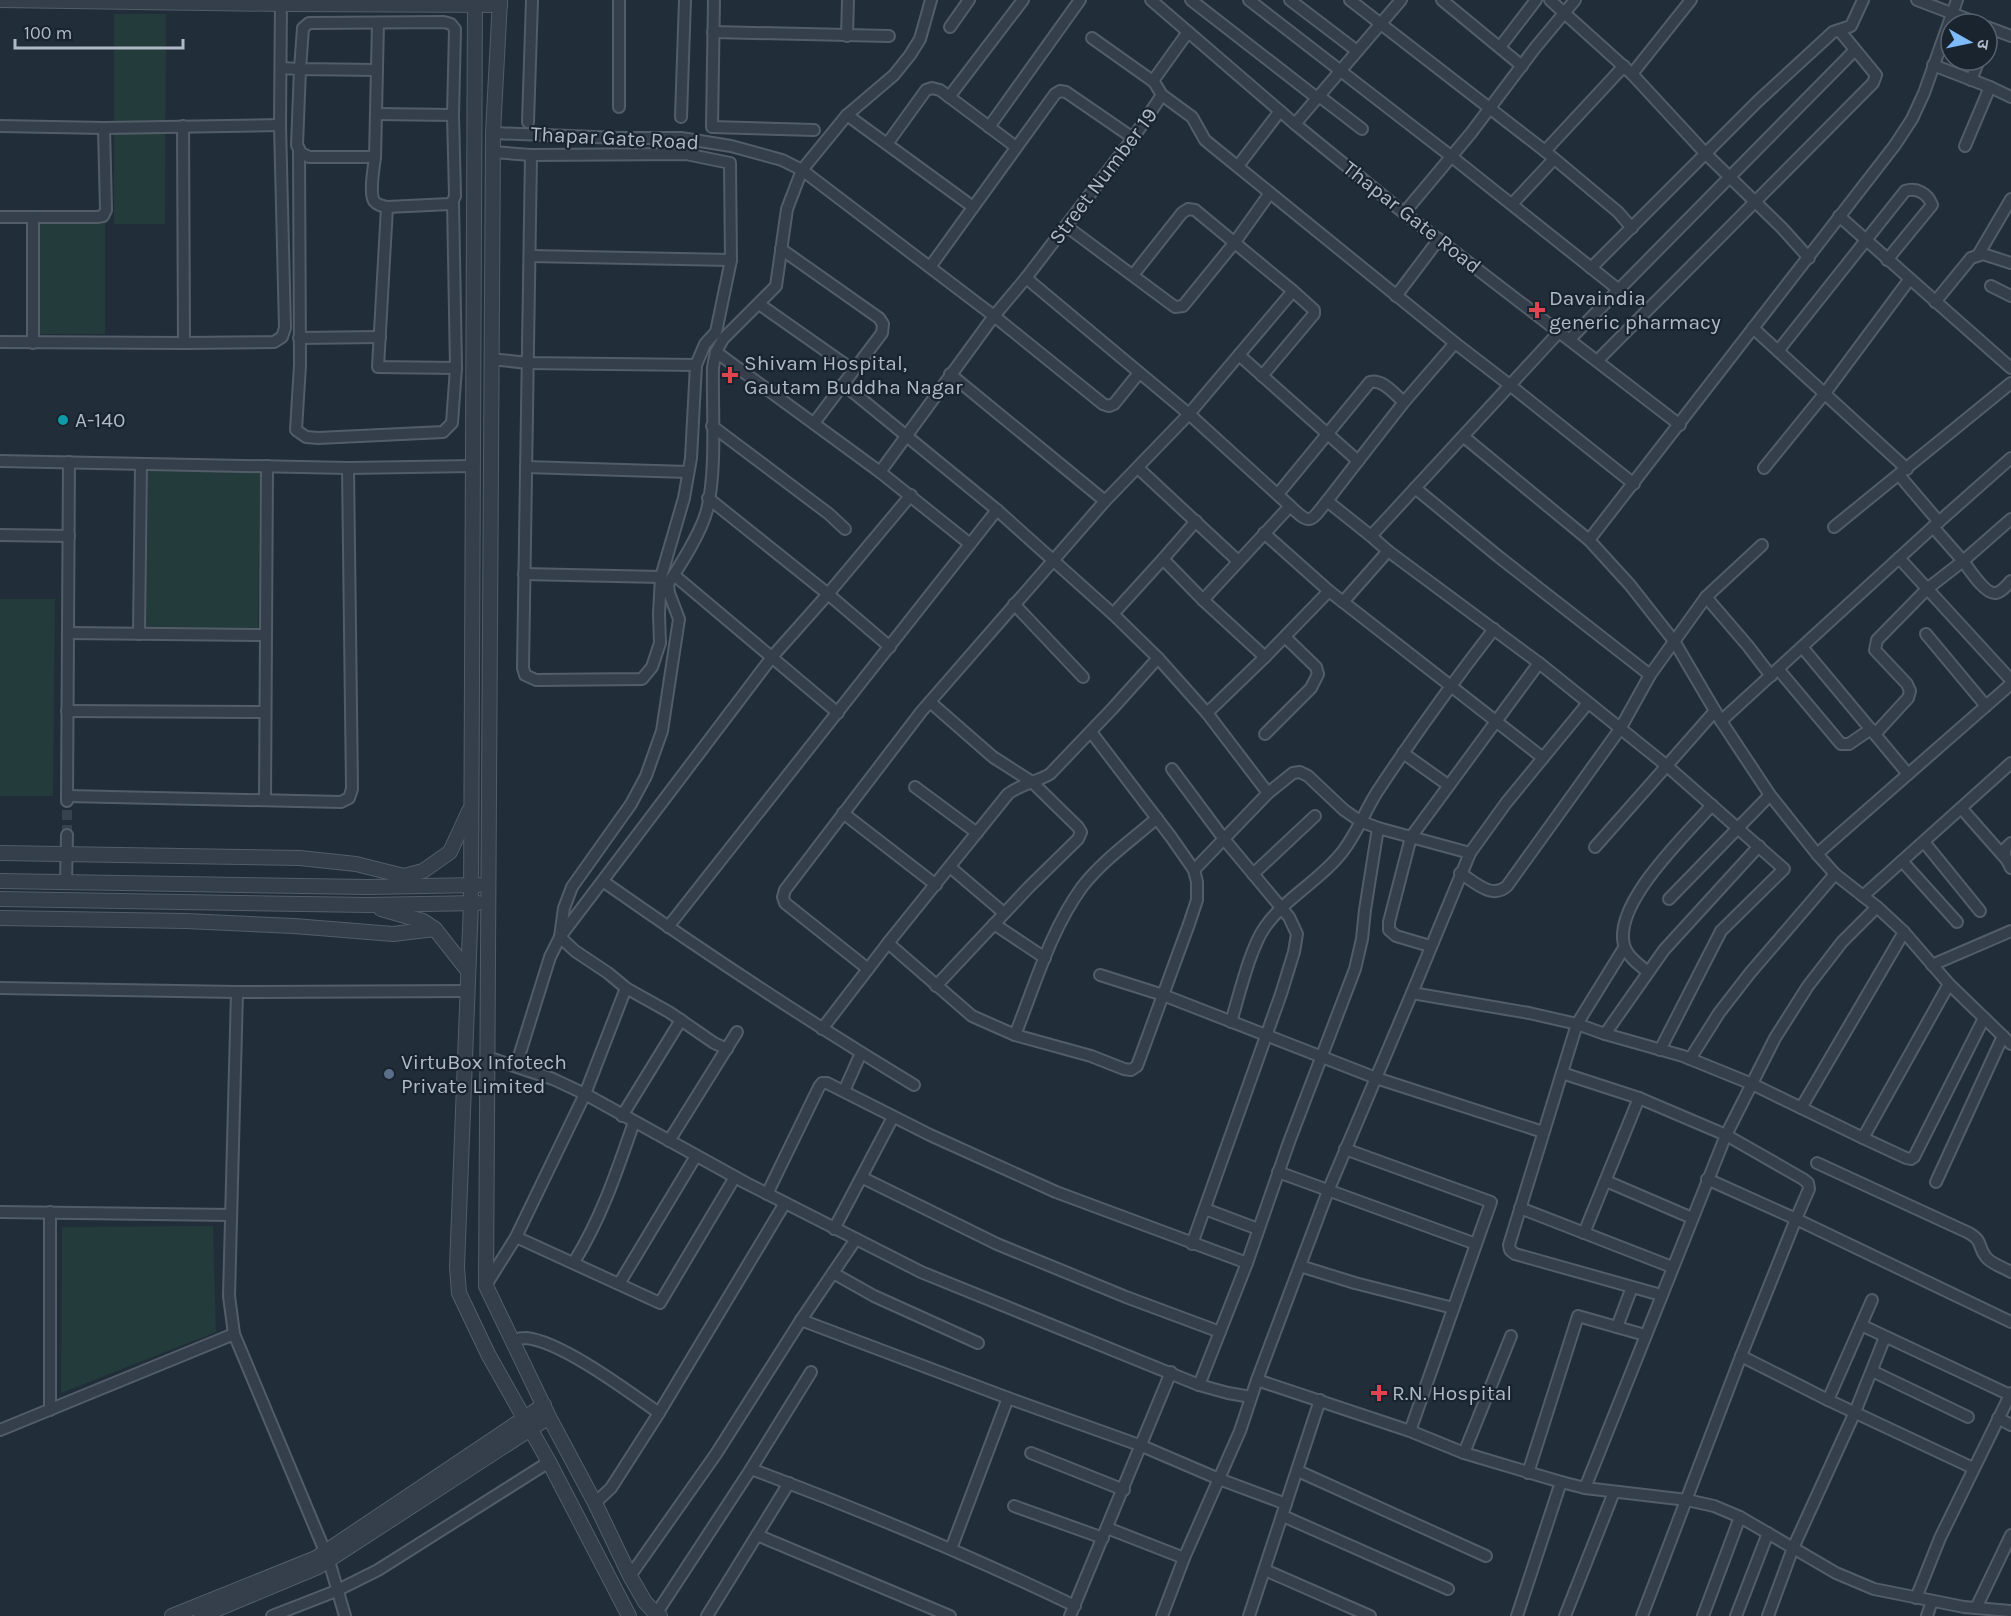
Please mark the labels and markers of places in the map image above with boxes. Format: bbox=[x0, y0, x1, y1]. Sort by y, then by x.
place label: Davaindia generic pharmacy bbox=[1549, 286, 1721, 334]
marker: Davaindia generic pharmacy bbox=[1530, 303, 1544, 317]
place label: Shivam Hospital, Gautam Buddha Nagar bbox=[744, 351, 963, 399]
marker: Shivam Hospital, Gautam Buddha Nagar bbox=[721, 366, 739, 384]
place label: A-140 bbox=[75, 408, 126, 432]
marker: A-140 bbox=[56, 413, 70, 427]
place label: VirtuBox Infotech Private Limited bbox=[401, 1050, 567, 1098]
marker: VirtuBox Infotech Private Limited bbox=[382, 1067, 396, 1081]
place label: R.N. Hospital bbox=[1392, 1381, 1512, 1405]
marker: R.N. Hospital bbox=[1370, 1384, 1388, 1402]

